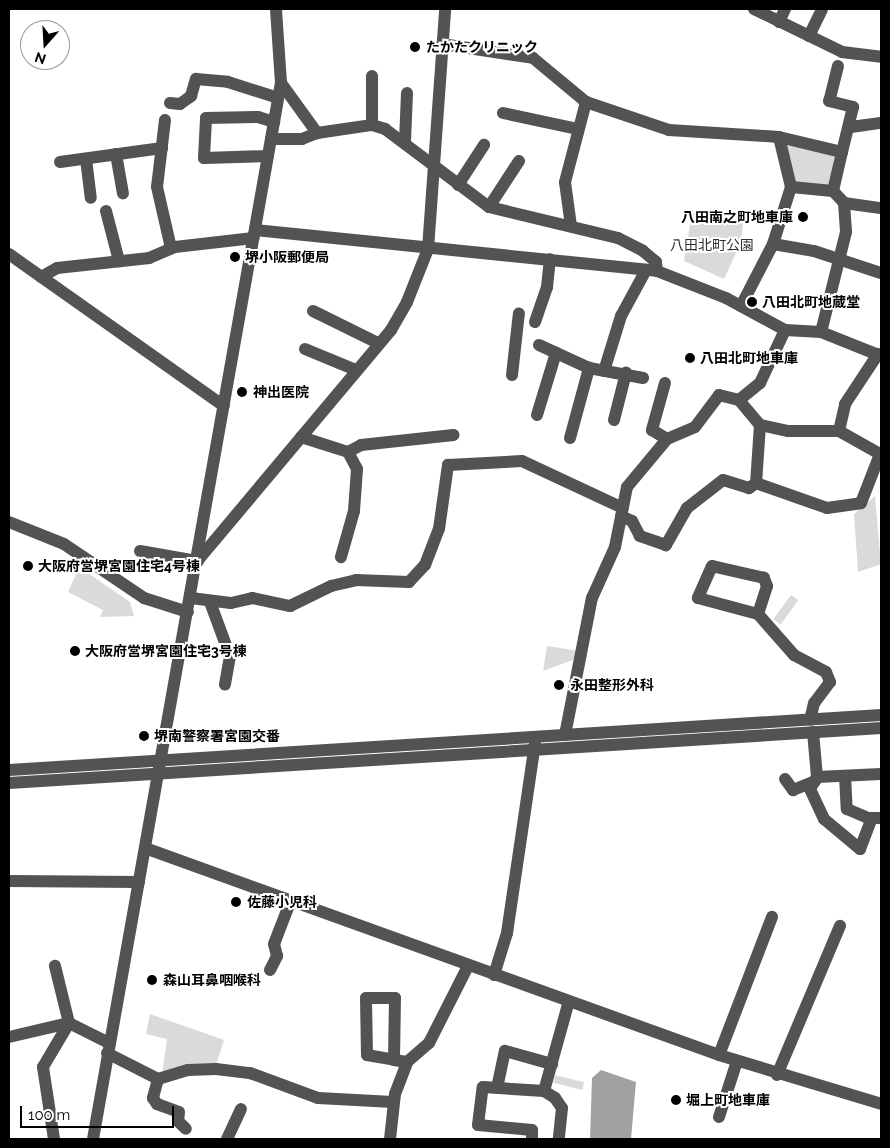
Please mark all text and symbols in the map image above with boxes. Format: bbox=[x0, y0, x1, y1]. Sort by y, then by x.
north arrow bbox=[20, 20, 70, 70]
place label: たかたクリニック bbox=[426, 39, 538, 55]
marker: たかたクリニック bbox=[408, 40, 422, 54]
text: N bbox=[33, 49, 48, 68]
place label: 八田南之町地車庫 bbox=[681, 209, 793, 225]
marker: 八田南之町地車庫 bbox=[797, 211, 809, 223]
park label: 八田北町公園 bbox=[670, 237, 754, 253]
place label: 堺小阪郵便局 bbox=[245, 249, 329, 265]
marker: 堺小阪郵便局 bbox=[229, 251, 241, 263]
place label: 八田北町地蔵堂 bbox=[762, 294, 860, 310]
marker: 八田北町地蔵堂 bbox=[746, 296, 758, 308]
place label: 八田北町地車庫 bbox=[700, 350, 798, 366]
marker: 八田北町地車庫 bbox=[684, 352, 696, 364]
place label: 神出医院 bbox=[253, 384, 309, 400]
marker: 神出医院 bbox=[235, 385, 249, 399]
place label: 大阪府営堺宮園住宅4号棟 bbox=[38, 558, 200, 574]
marker: 大阪府営堺宮園住宅4号棟 bbox=[22, 560, 34, 572]
place label: 大阪府営堺宮園住宅3号棟 bbox=[85, 643, 247, 659]
marker: 大阪府営堺宮園住宅3号棟 bbox=[69, 645, 81, 657]
place label: 永田整形外科 bbox=[570, 677, 654, 693]
marker: 永田整形外科 bbox=[552, 678, 566, 692]
place label: 堺南警察署宮園交番 bbox=[154, 728, 280, 744]
marker: 堺南警察署宮園交番 bbox=[138, 730, 150, 742]
place label: 佐藤小児科 bbox=[247, 894, 317, 910]
marker: 佐藤小児科 bbox=[229, 895, 243, 909]
place label: 森山耳鼻咽喉科 bbox=[163, 972, 261, 988]
marker: 森山耳鼻咽喉科 bbox=[145, 973, 159, 987]
place label: 堀上町地車庫 bbox=[686, 1092, 770, 1108]
marker: 堀上町地車庫 bbox=[670, 1094, 682, 1106]
scale bar bbox=[22, 1096, 176, 1128]
text: 100 m bbox=[28, 1106, 70, 1124]

